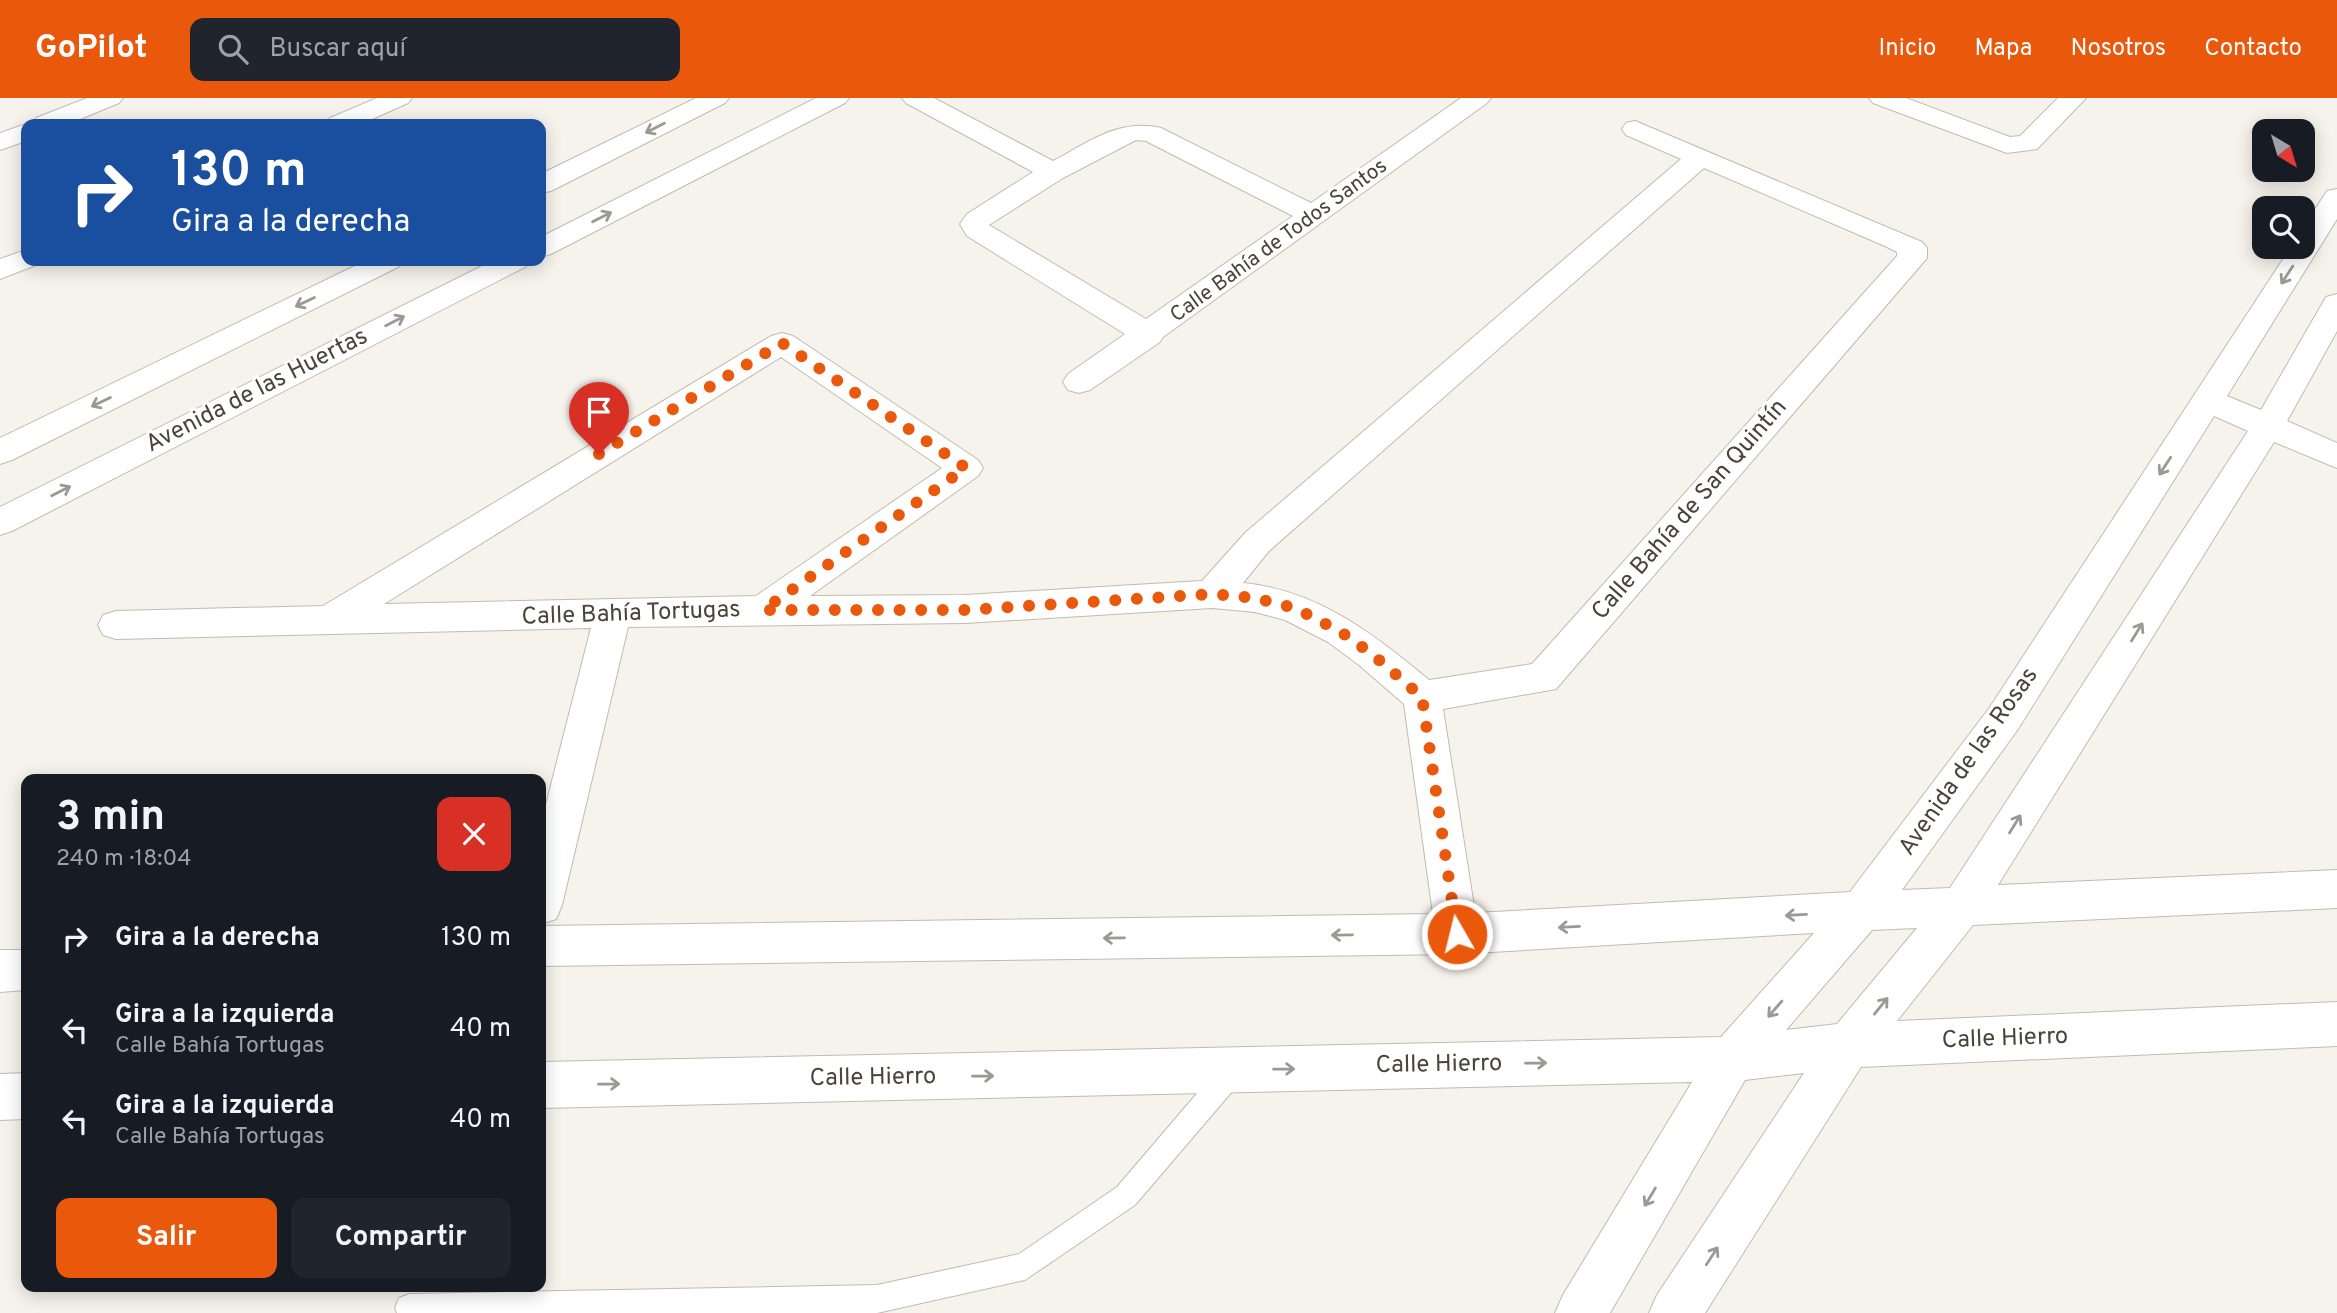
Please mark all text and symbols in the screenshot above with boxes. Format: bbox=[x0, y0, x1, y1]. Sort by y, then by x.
search box bbox=[190, 18, 680, 81]
text: GoPilot bbox=[35, 28, 148, 70]
icon: search bbox=[214, 30, 252, 68]
text: Buscar aquí bbox=[270, 33, 406, 66]
text: Inicio bbox=[1879, 34, 1936, 64]
text: Mapa bbox=[1974, 34, 2033, 64]
text: Nosotros bbox=[2071, 34, 2166, 64]
text: Contacto bbox=[2204, 34, 2302, 64]
north arrow bbox=[2252, 119, 2315, 182]
map controls bbox=[2252, 119, 2315, 259]
one-way arrow bbox=[645, 122, 666, 136]
text: 130 m bbox=[171, 142, 307, 204]
icon: right bbox=[56, 147, 147, 238]
street label: Calle Bahía de Todos Santos bbox=[1165, 153, 1393, 329]
button: search bbox=[2252, 196, 2315, 259]
text: Gira a la derecha bbox=[171, 203, 410, 243]
one-way arrow bbox=[591, 209, 612, 223]
one-way arrow bbox=[2280, 264, 2294, 284]
one-way arrow bbox=[295, 295, 316, 309]
one-way arrow bbox=[384, 314, 405, 328]
street label: Avenida de las Huertas bbox=[141, 322, 373, 460]
pin bbox=[569, 382, 629, 454]
icon: arrive bbox=[580, 393, 618, 431]
street label: Calle Bahía de San Quintín bbox=[1586, 393, 1794, 627]
one-way arrow bbox=[91, 396, 112, 410]
one-way arrow bbox=[2157, 456, 2171, 476]
one-way arrow bbox=[50, 483, 71, 497]
street label: Calle Bahía Tortugas bbox=[521, 595, 741, 633]
one-way arrow bbox=[2131, 622, 2145, 642]
street label: Avenida de las Rosas bbox=[1893, 662, 2045, 862]
text: 3 min bbox=[56, 792, 165, 845]
button: close bbox=[437, 797, 511, 871]
one-way arrow bbox=[2009, 814, 2023, 834]
text: 240 m · 18:04 bbox=[56, 845, 191, 874]
position arrow bbox=[1420, 897, 1494, 971]
one-way arrow bbox=[1786, 909, 1808, 922]
icon: right bbox=[56, 920, 94, 958]
one-way arrow bbox=[1558, 921, 1581, 934]
text: Gira a la derecha bbox=[115, 922, 320, 955]
text: 130 m bbox=[441, 922, 511, 955]
one-way arrow bbox=[1331, 928, 1354, 942]
one-way arrow bbox=[1103, 931, 1126, 945]
one-way arrow bbox=[1873, 998, 1888, 1016]
text: Gira a la izquierda bbox=[115, 999, 334, 1032]
one-way arrow bbox=[1768, 999, 1784, 1017]
icon: left bbox=[56, 1011, 94, 1049]
text: 40 m bbox=[450, 1013, 511, 1046]
street label: Calle Hierro bbox=[1941, 1022, 2069, 1056]
text: Calle Bahía Tortugas bbox=[115, 1032, 325, 1061]
street label: Calle Hierro bbox=[1375, 1049, 1503, 1081]
one-way arrow bbox=[1525, 1057, 1548, 1070]
street label: Calle Hierro bbox=[809, 1062, 937, 1094]
one-way arrow bbox=[1273, 1062, 1296, 1076]
one-way arrow bbox=[972, 1069, 995, 1082]
one-way arrow bbox=[597, 1077, 620, 1090]
text: Gira a la izquierda bbox=[115, 1090, 334, 1123]
icon: left bbox=[56, 1102, 94, 1140]
text: 40 m bbox=[450, 1104, 511, 1137]
text: Calle Bahía Tortugas bbox=[115, 1123, 325, 1152]
one-way arrow bbox=[1643, 1187, 1657, 1207]
button: Salir bbox=[56, 1198, 277, 1278]
button: Compartir bbox=[291, 1198, 511, 1278]
one-way arrow bbox=[1706, 1246, 1720, 1266]

